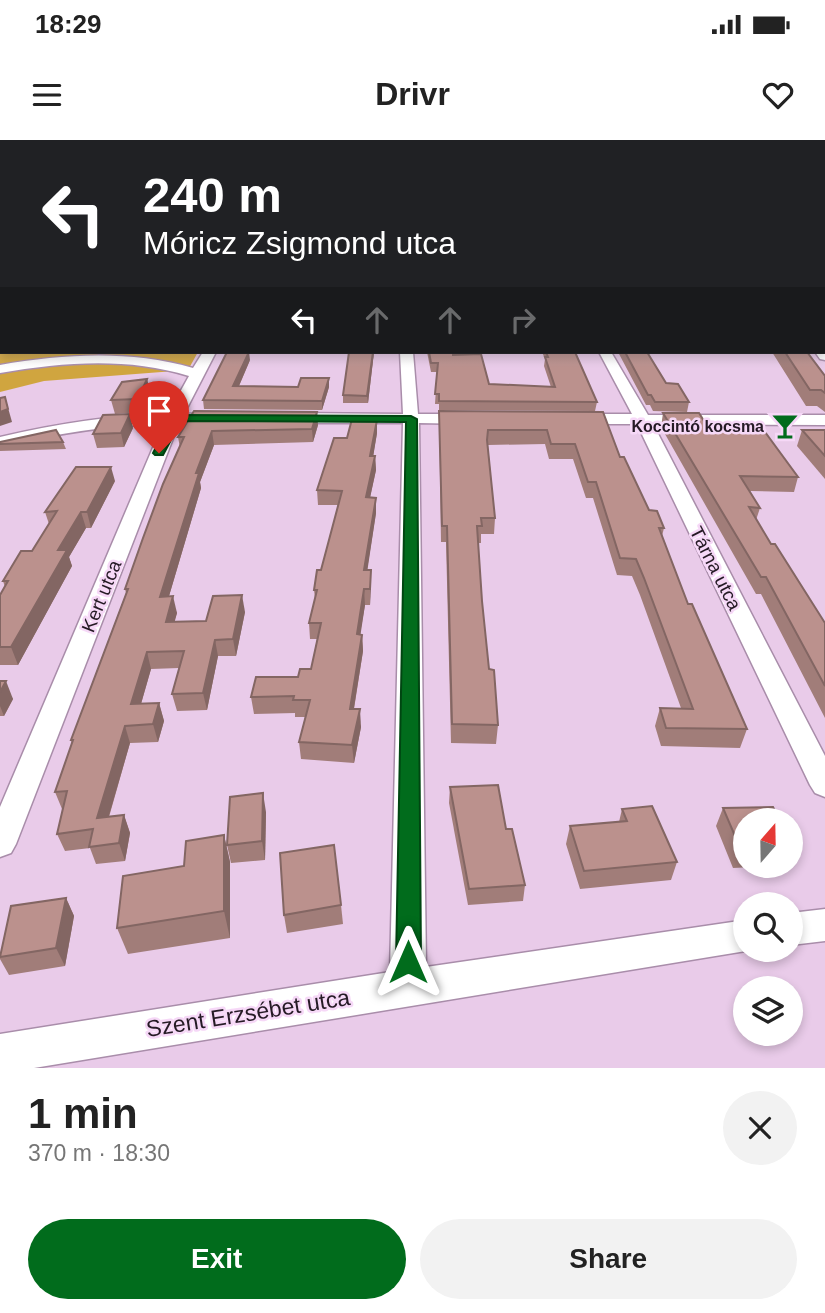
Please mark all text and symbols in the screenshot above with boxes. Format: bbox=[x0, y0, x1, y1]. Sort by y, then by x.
text: 18:29 bbox=[35, 9, 102, 39]
icon: menu bbox=[28, 76, 66, 114]
text: Drivr bbox=[375, 76, 450, 112]
icon: heart bbox=[759, 76, 797, 114]
icon: left bbox=[28, 168, 119, 259]
text: 240 m bbox=[143, 168, 282, 222]
text: Móricz Zsigmond utca bbox=[143, 225, 456, 261]
icon: left bbox=[285, 301, 323, 339]
icon: ahead bbox=[358, 301, 396, 339]
icon: ahead bbox=[431, 301, 469, 339]
icon: right bbox=[504, 301, 542, 339]
pin bbox=[129, 381, 189, 453]
icon: arrive bbox=[140, 392, 178, 430]
bar icon: Koccintó kocsma bbox=[770, 411, 800, 441]
place label: Koccintó kocsma bbox=[632, 418, 764, 435]
street label: Tárna utca bbox=[686, 523, 746, 614]
street label: Kert utca bbox=[77, 557, 126, 635]
north arrow bbox=[733, 808, 803, 878]
map controls bbox=[733, 808, 803, 1046]
button: search bbox=[733, 892, 803, 962]
position arrow bbox=[371, 925, 445, 999]
button: layers bbox=[733, 976, 803, 1046]
street label: Szent Erzsébet utca bbox=[144, 984, 352, 1042]
text: 1 min bbox=[28, 1090, 138, 1137]
button: close bbox=[723, 1091, 797, 1165]
text: 370 m · 18:30 bbox=[28, 1140, 170, 1166]
button: Exit bbox=[28, 1219, 406, 1299]
button: Share bbox=[420, 1219, 797, 1299]

